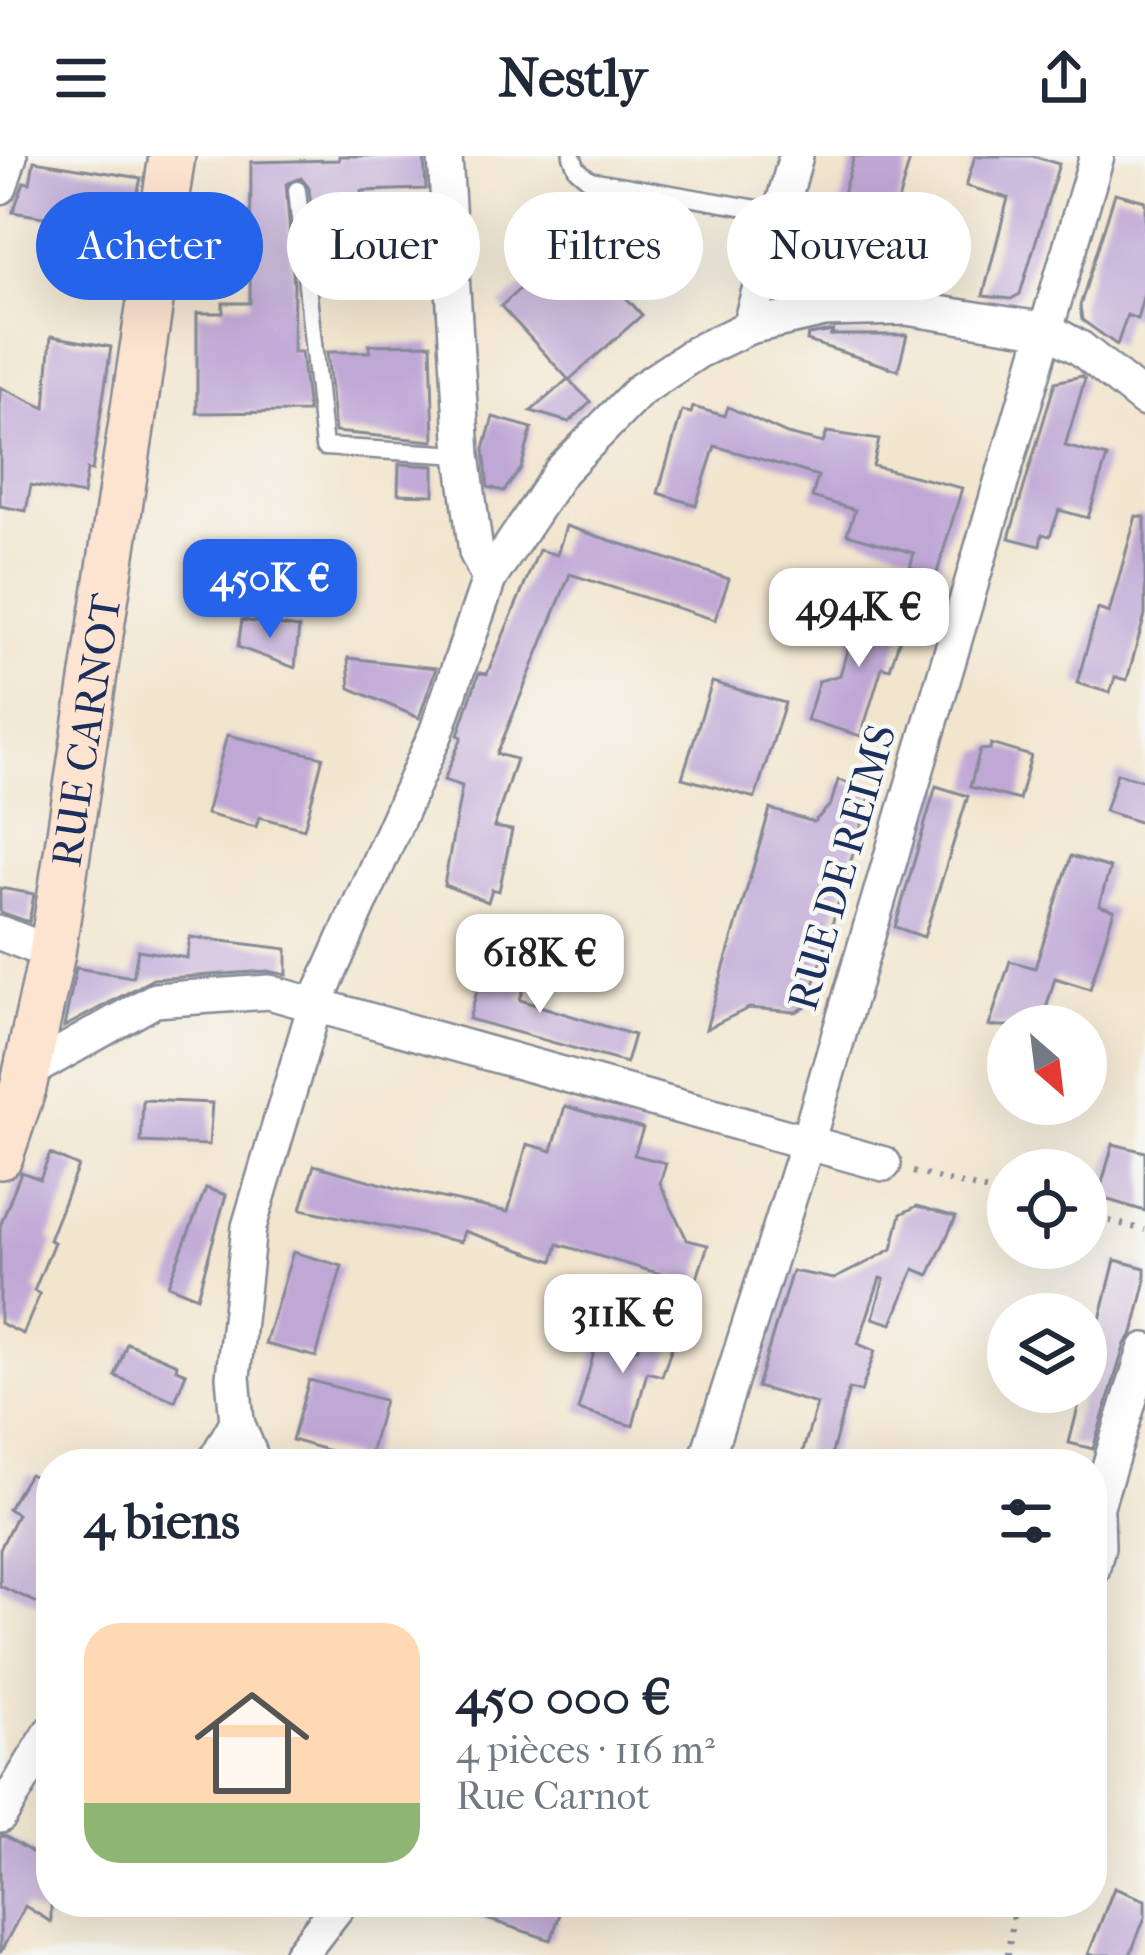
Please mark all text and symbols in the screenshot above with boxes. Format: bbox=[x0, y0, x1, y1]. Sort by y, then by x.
icon: menu bbox=[48, 45, 114, 111]
icon: share bbox=[1031, 45, 1097, 111]
text: Nestly bbox=[498, 47, 647, 110]
chip: Acheter bbox=[36, 192, 263, 300]
chip: Louer bbox=[287, 192, 480, 300]
chip: Filtres bbox=[504, 192, 703, 300]
chip: Nouveau bbox=[727, 192, 971, 300]
pin: 450K € bbox=[172, 539, 368, 641]
text: 450K € bbox=[210, 555, 330, 601]
pin: 494K € bbox=[761, 568, 957, 670]
text: 494K € bbox=[796, 584, 922, 630]
street label: RUE CARNOT bbox=[42, 590, 132, 870]
street label: RUE DE REIMS bbox=[778, 719, 907, 1016]
pin: 618K € bbox=[442, 914, 638, 1016]
text: 618K € bbox=[483, 930, 597, 976]
north arrow bbox=[987, 1005, 1107, 1125]
map controls bbox=[987, 1005, 1107, 1413]
button: locate bbox=[987, 1149, 1107, 1269]
pin: 311K € bbox=[525, 1274, 721, 1376]
text: 311K € bbox=[571, 1290, 675, 1336]
button: layers bbox=[987, 1293, 1107, 1413]
icon: filters bbox=[993, 1488, 1059, 1554]
text: 4 biens bbox=[84, 1491, 240, 1551]
text: 450 000 € bbox=[456, 1667, 671, 1727]
icon: home bbox=[180, 1671, 324, 1815]
text: 4 pièces · 116 m² bbox=[456, 1727, 715, 1773]
text: Rue Carnot bbox=[456, 1773, 650, 1819]

